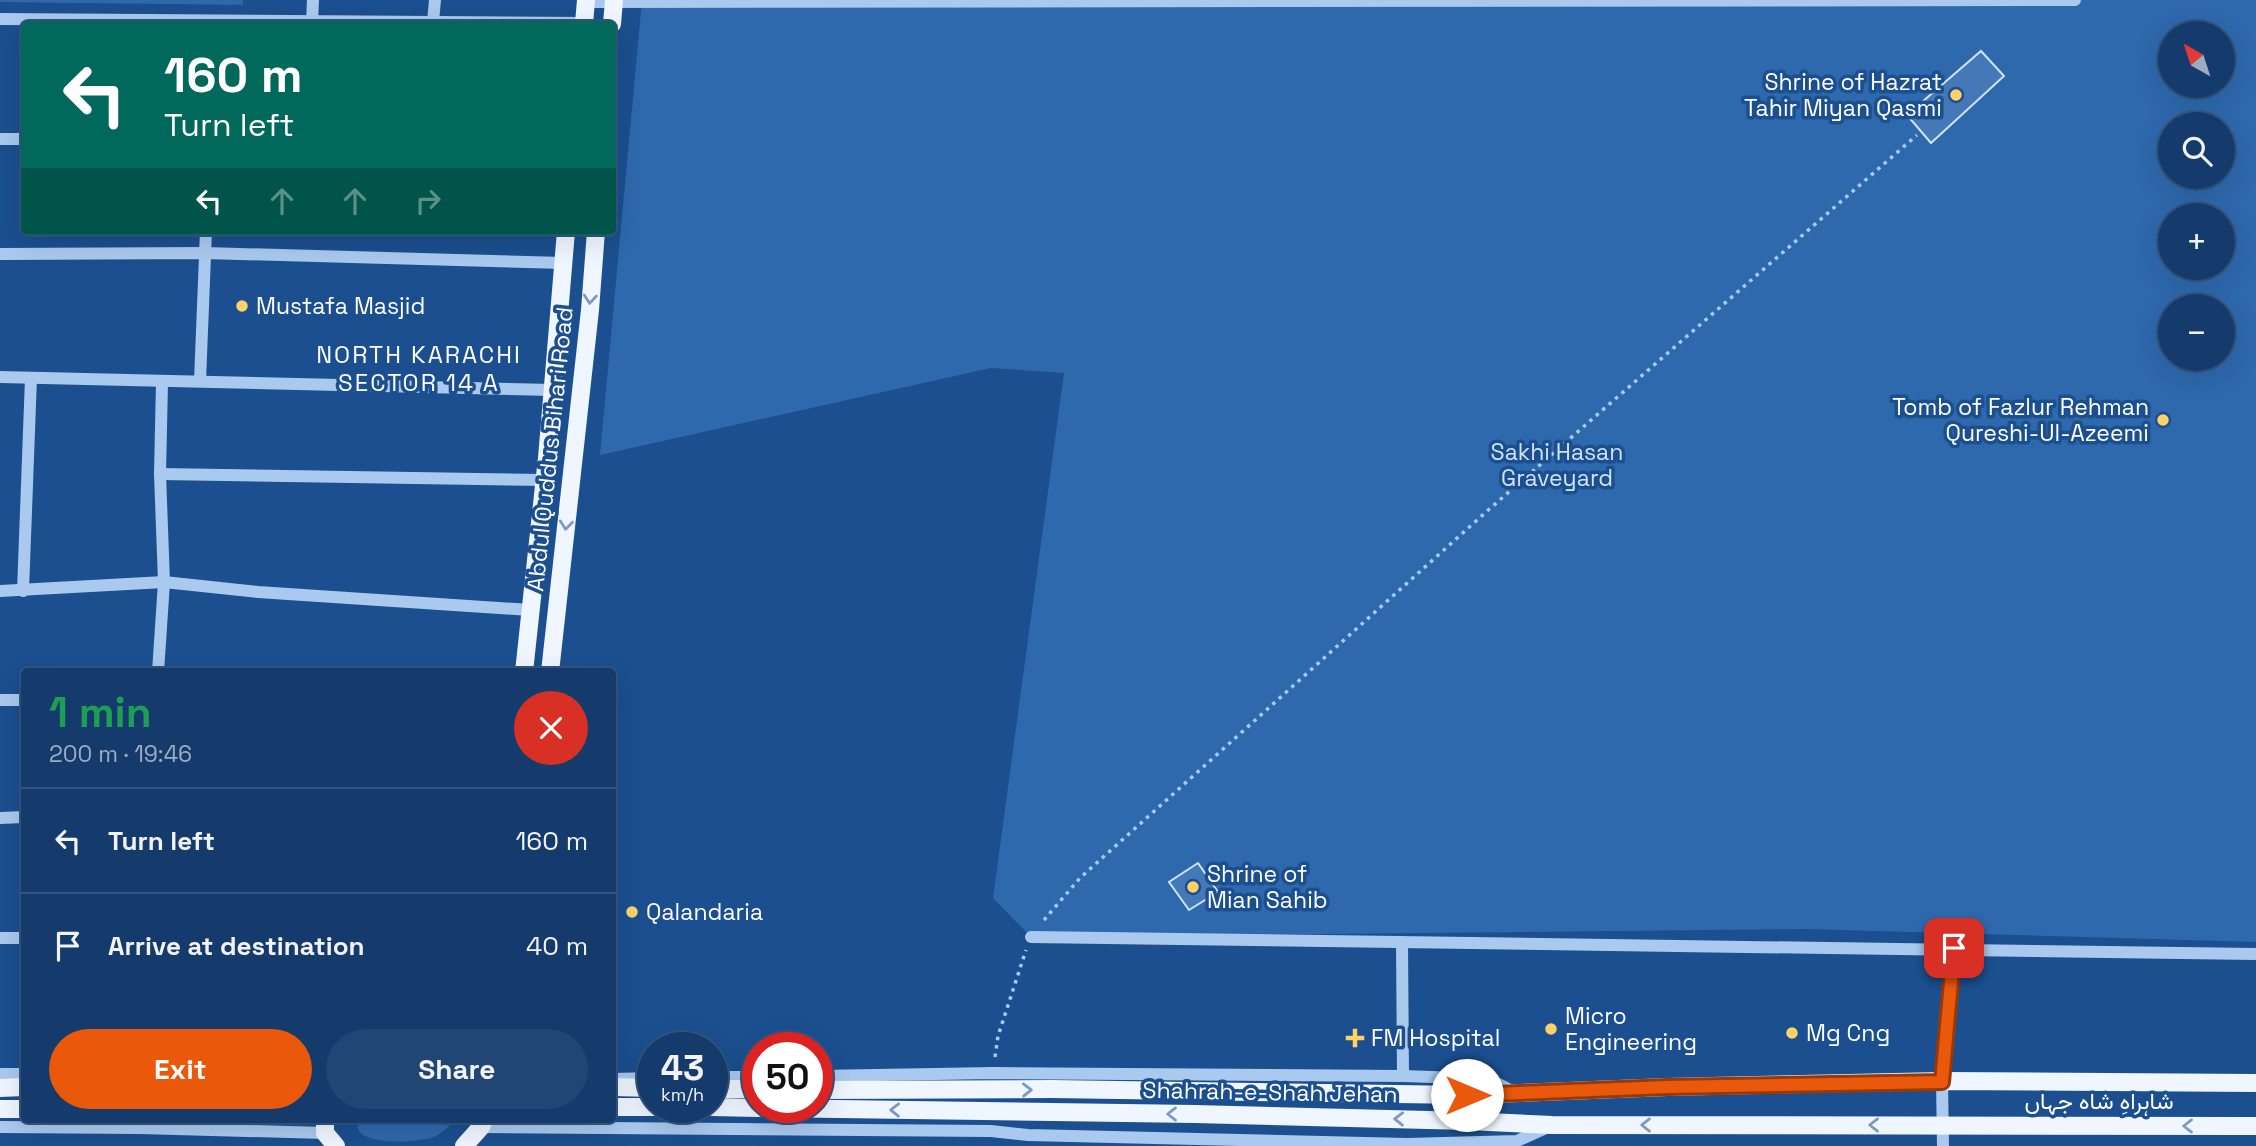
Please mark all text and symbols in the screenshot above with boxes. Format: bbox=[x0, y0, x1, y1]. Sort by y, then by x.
north arrow bbox=[2158, 21, 2235, 98]
map controls bbox=[2158, 21, 2235, 371]
text: 160 m bbox=[164, 44, 302, 106]
icon: left bbox=[49, 49, 140, 140]
place label: Shrine of Hazrat Tahir Miyan Qasmi bbox=[1744, 67, 1942, 123]
marker: Shrine of Hazrat Tahir Miyan Qasmi bbox=[1948, 87, 1964, 103]
text: Turn left bbox=[164, 105, 294, 145]
button: search bbox=[2158, 112, 2235, 189]
icon: left bbox=[190, 182, 228, 220]
icon: ahead bbox=[263, 182, 301, 220]
icon: ahead bbox=[336, 182, 374, 220]
icon: right bbox=[409, 182, 447, 220]
button: + bbox=[2158, 203, 2235, 280]
place label: Mustafa Masjid bbox=[256, 291, 425, 321]
one-way arrow bbox=[583, 294, 598, 305]
button: − bbox=[2158, 294, 2235, 371]
marker: Mustafa Masjid bbox=[234, 298, 250, 314]
street label: Abdul Quddus Bihari Road bbox=[520, 305, 580, 593]
district label: NORTH KARACHI SECTOR 14 A bbox=[316, 339, 522, 398]
place label: Tomb of Fazlur Rehman Qureshi-Ul-Azeemi bbox=[1892, 392, 2149, 448]
marker: Tomb of Fazlur Rehman Qureshi-Ul-Azeemi bbox=[2155, 412, 2171, 428]
park label: Sakhi Hasan Graveyard bbox=[1491, 437, 1623, 493]
one-way arrow bbox=[559, 520, 574, 531]
text: 1 min bbox=[49, 686, 152, 739]
button: close bbox=[514, 691, 588, 765]
text: 200 m · 19:46 bbox=[49, 739, 192, 769]
icon: left bbox=[49, 822, 87, 860]
text: Turn left bbox=[108, 824, 215, 858]
text: 160 m bbox=[516, 824, 588, 858]
place label: Shrine of Mian Sahib bbox=[1207, 859, 1328, 915]
marker: Shrine of Mian Sahib bbox=[1185, 879, 1201, 895]
place label: Qalandaria bbox=[646, 897, 763, 927]
marker: Qalandaria bbox=[624, 904, 640, 920]
pin bbox=[1924, 918, 1984, 978]
icon: arrive bbox=[49, 927, 87, 965]
text: Arrive at destination bbox=[108, 929, 365, 963]
text: 40 m bbox=[526, 929, 588, 963]
icon: arrive bbox=[1935, 929, 1973, 967]
place label: Micro Engineering bbox=[1565, 1001, 1697, 1057]
place label: Mg Cng bbox=[1806, 1018, 1890, 1048]
marker: Micro Engineering bbox=[1543, 1021, 1559, 1037]
place label: FM Hospital bbox=[1371, 1023, 1500, 1053]
marker: Mg Cng bbox=[1784, 1025, 1800, 1041]
marker: FM Hospital bbox=[1345, 1028, 1365, 1048]
button: Exit bbox=[49, 1029, 312, 1109]
button: Share bbox=[326, 1029, 588, 1109]
speed limit sign: 50 bbox=[742, 1032, 833, 1123]
text: 43 bbox=[661, 1046, 704, 1090]
position arrow bbox=[1430, 1058, 1504, 1132]
street label: Shahrah-e-Shah Jehan bbox=[1142, 1075, 1398, 1109]
one-way arrow bbox=[1022, 1082, 1033, 1098]
text: km/h bbox=[661, 1083, 704, 1106]
street label: شاہراہِ شاہ جہاں bbox=[2024, 1086, 2174, 1116]
one-way arrow bbox=[889, 1102, 899, 1118]
one-way arrow bbox=[1166, 1106, 1177, 1122]
one-way arrow bbox=[1394, 1112, 1405, 1127]
one-way arrow bbox=[1640, 1117, 1651, 1133]
one-way arrow bbox=[1868, 1117, 1878, 1133]
one-way arrow bbox=[2182, 1118, 2193, 1134]

